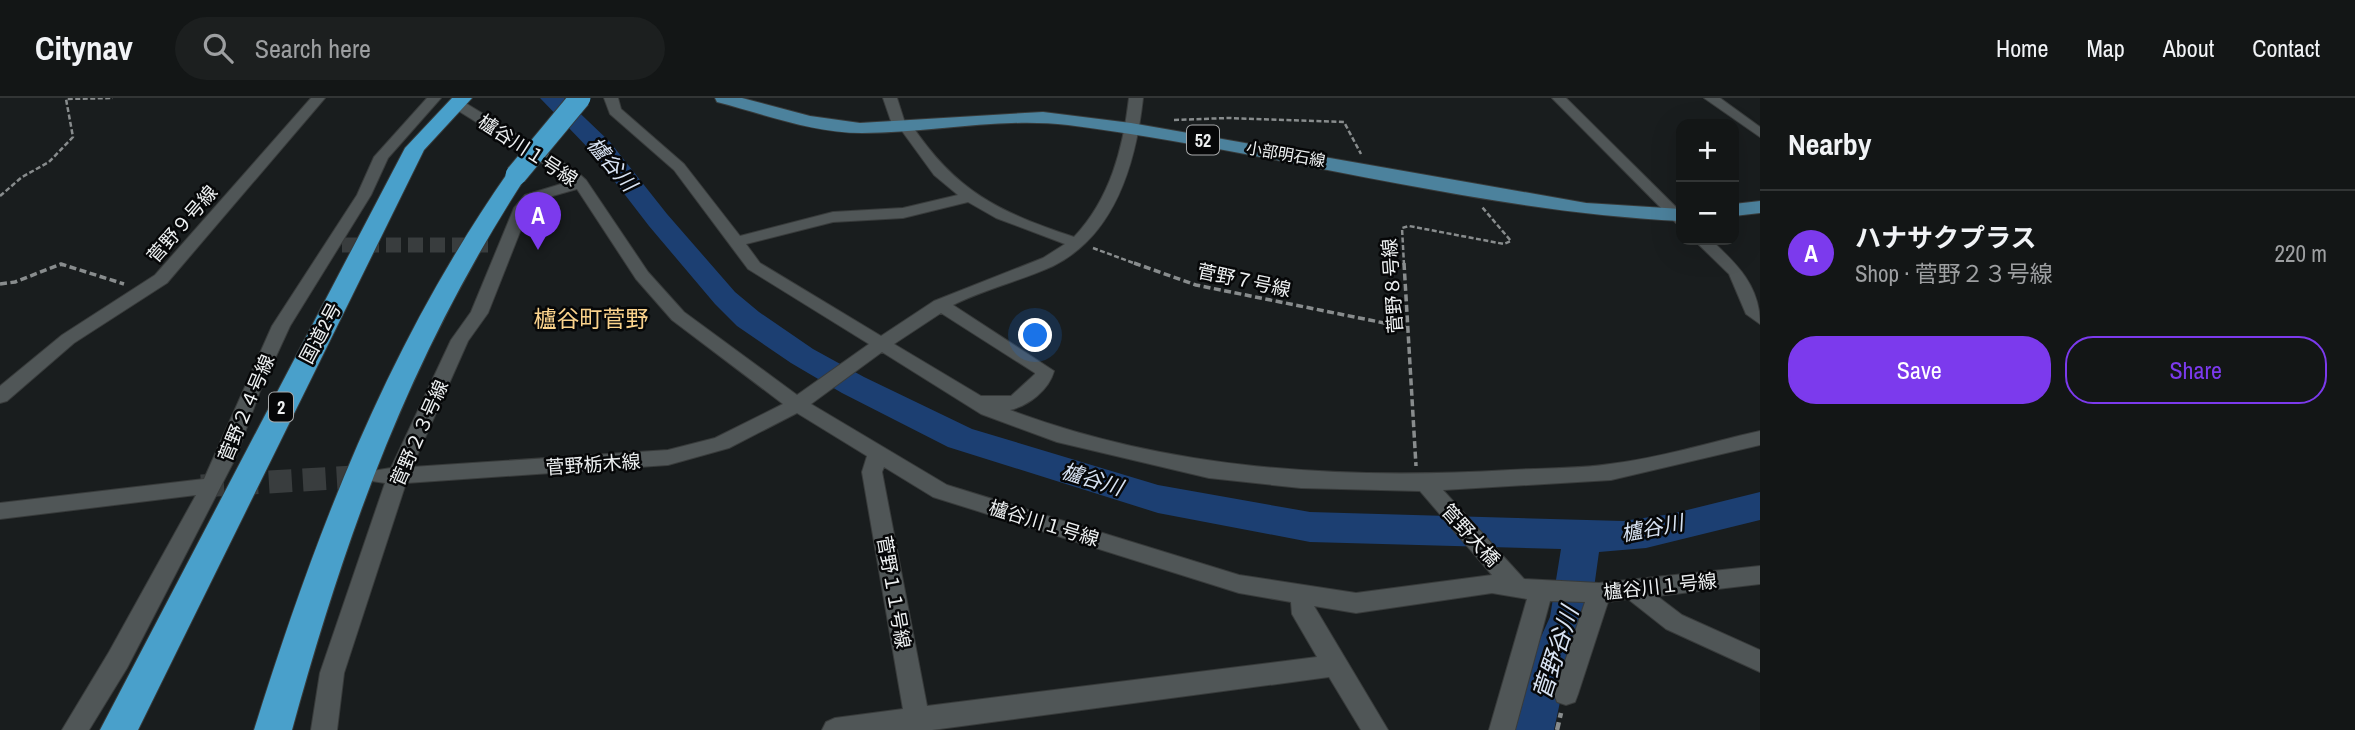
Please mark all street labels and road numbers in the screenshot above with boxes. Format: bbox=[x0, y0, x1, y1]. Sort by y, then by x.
street label: 櫨谷川１号線 bbox=[473, 108, 583, 192]
road number: 52 bbox=[1187, 126, 1219, 154]
street label: 小部明石線 bbox=[1245, 136, 1327, 172]
street label: 菅野９号線 bbox=[141, 180, 223, 268]
street label: 菅野８号線 bbox=[1376, 238, 1408, 334]
street label: 菅野７号線 bbox=[1195, 257, 1293, 303]
street label: 国道2号 bbox=[293, 298, 347, 368]
street label: 菅野２４号線 bbox=[212, 350, 280, 466]
street label: 菅野２３号線 bbox=[384, 376, 454, 490]
road number: 2 bbox=[269, 393, 293, 422]
street label: 菅野栃木線 bbox=[545, 448, 641, 480]
street label: 櫨谷川１号線 bbox=[986, 494, 1102, 552]
street label: 管野大橋 bbox=[1436, 498, 1506, 572]
street label: 菅野１１号線 bbox=[871, 534, 917, 650]
street label: 櫨谷川１号線 bbox=[1602, 567, 1718, 605]

